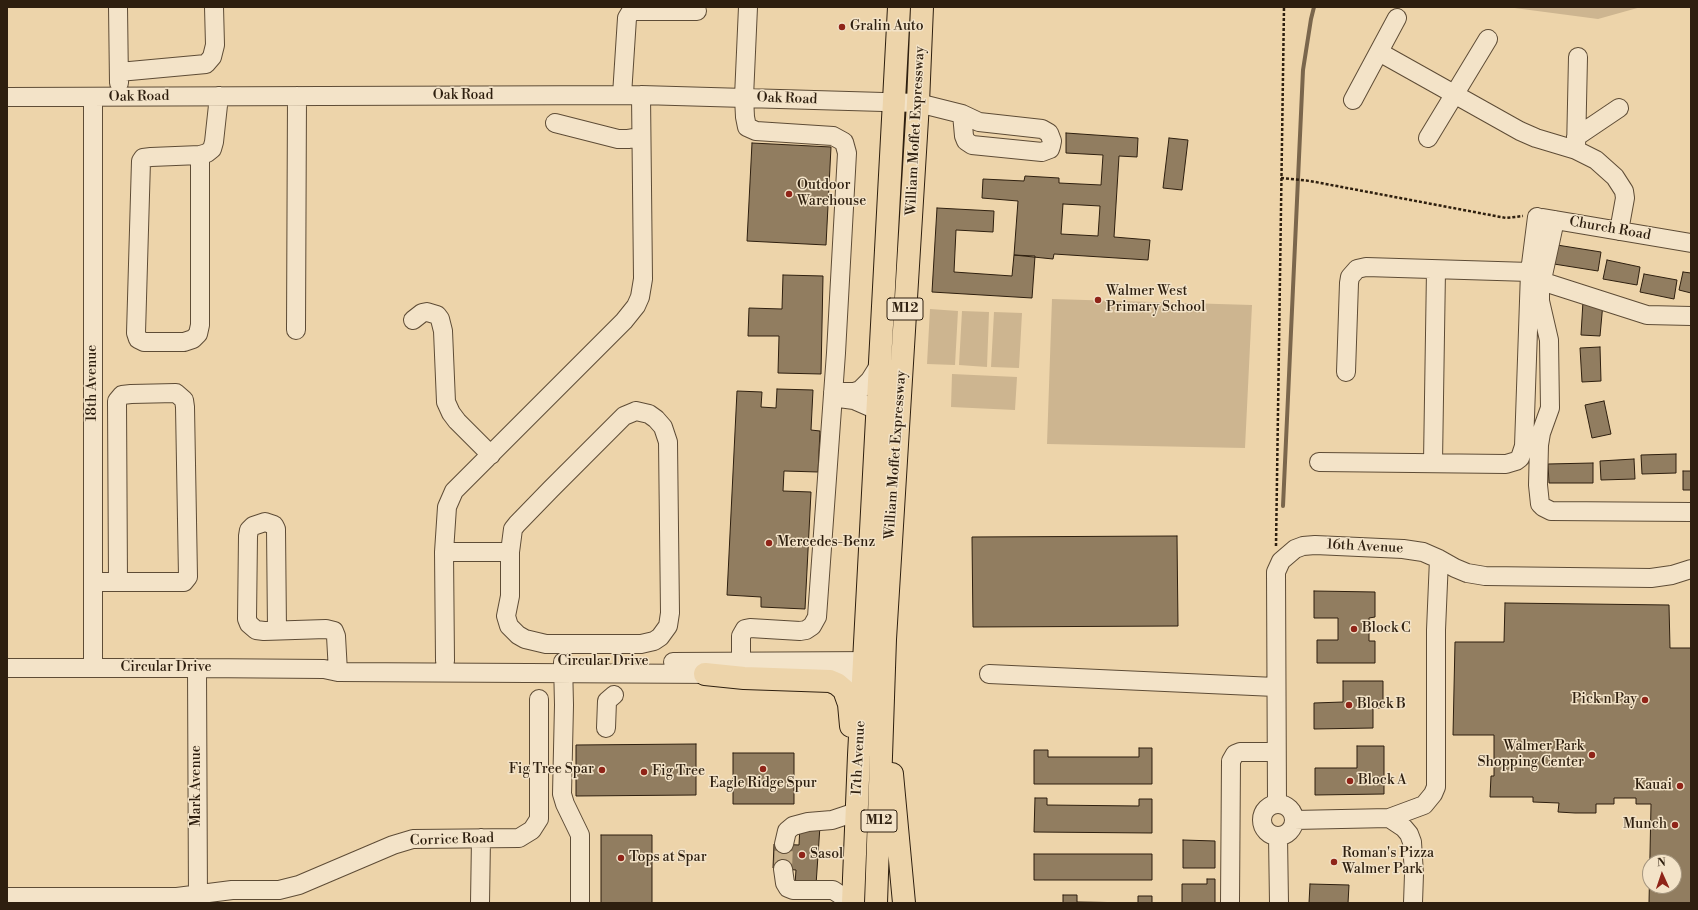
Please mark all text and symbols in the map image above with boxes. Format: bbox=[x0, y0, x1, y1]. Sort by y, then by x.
place label: Gralin Auto bbox=[850, 19, 924, 35]
marker: Gralin Auto bbox=[837, 22, 847, 32]
street label: William Moffet Expressway bbox=[903, 46, 929, 216]
street label: Oak Road bbox=[109, 88, 169, 106]
street label: Oak Road bbox=[433, 88, 493, 104]
street label: Oak Road bbox=[756, 90, 818, 108]
place label: Outdoor Warehouse bbox=[797, 178, 866, 210]
marker: Outdoor Warehouse bbox=[784, 189, 794, 199]
street label: Church Road bbox=[1568, 214, 1652, 244]
place label: Walmer West Primary School bbox=[1106, 284, 1205, 316]
marker: Walmer West Primary School bbox=[1093, 295, 1103, 305]
road number: M12 bbox=[887, 298, 923, 320]
street label: 18th Avenue bbox=[85, 345, 101, 421]
street label: William Moffet Expressway bbox=[882, 370, 910, 540]
place label: Mercedes-Benz bbox=[777, 535, 875, 551]
street label: 16th Avenue bbox=[1326, 537, 1404, 557]
marker: Mercedes-Benz bbox=[764, 538, 774, 548]
place label: Block C bbox=[1362, 621, 1411, 637]
marker: Block C bbox=[1349, 624, 1359, 634]
street label: Circular Drive bbox=[558, 654, 648, 670]
street label: Circular Drive bbox=[121, 660, 211, 676]
place label: Pick n Pay bbox=[1572, 692, 1637, 708]
marker: Pick n Pay bbox=[1640, 695, 1650, 705]
place label: Block B bbox=[1357, 697, 1406, 713]
marker: Block B bbox=[1344, 700, 1354, 710]
street label: 17th Avenue bbox=[849, 720, 869, 796]
place label: Walmer Park Shopping Center bbox=[1477, 739, 1584, 772]
street label: Mark Avenue bbox=[189, 745, 205, 827]
marker: Walmer Park Shopping Center bbox=[1587, 750, 1597, 760]
place label: Fig Tree Spar bbox=[509, 762, 594, 778]
place label: Fig Tree bbox=[652, 764, 705, 780]
marker: Eagle Ridge Spur bbox=[758, 764, 768, 774]
marker: Fig Tree Spar bbox=[597, 765, 607, 775]
marker: Fig Tree bbox=[639, 767, 649, 777]
place label: Block A bbox=[1358, 773, 1407, 789]
place label: Eagle Ridge Spur bbox=[709, 776, 817, 792]
marker: Block A bbox=[1345, 776, 1355, 786]
place label: Kauai bbox=[1634, 778, 1672, 794]
marker: Kauai bbox=[1675, 781, 1685, 791]
road number: M12 bbox=[861, 810, 897, 832]
place label: Munch bbox=[1623, 817, 1667, 833]
marker: Munch bbox=[1670, 820, 1680, 830]
street label: Corrice Road bbox=[410, 830, 494, 850]
place label: Roman's Pizza Walmer Park bbox=[1342, 846, 1434, 878]
place label: Sasol bbox=[810, 847, 843, 863]
place label: Tops at Spar bbox=[629, 850, 707, 866]
marker: Sasol bbox=[797, 850, 807, 860]
marker: Tops at Spar bbox=[616, 853, 626, 863]
north arrow bbox=[1642, 854, 1682, 894]
text: N bbox=[1657, 856, 1666, 870]
marker: Roman's Pizza Walmer Park bbox=[1329, 857, 1339, 867]

